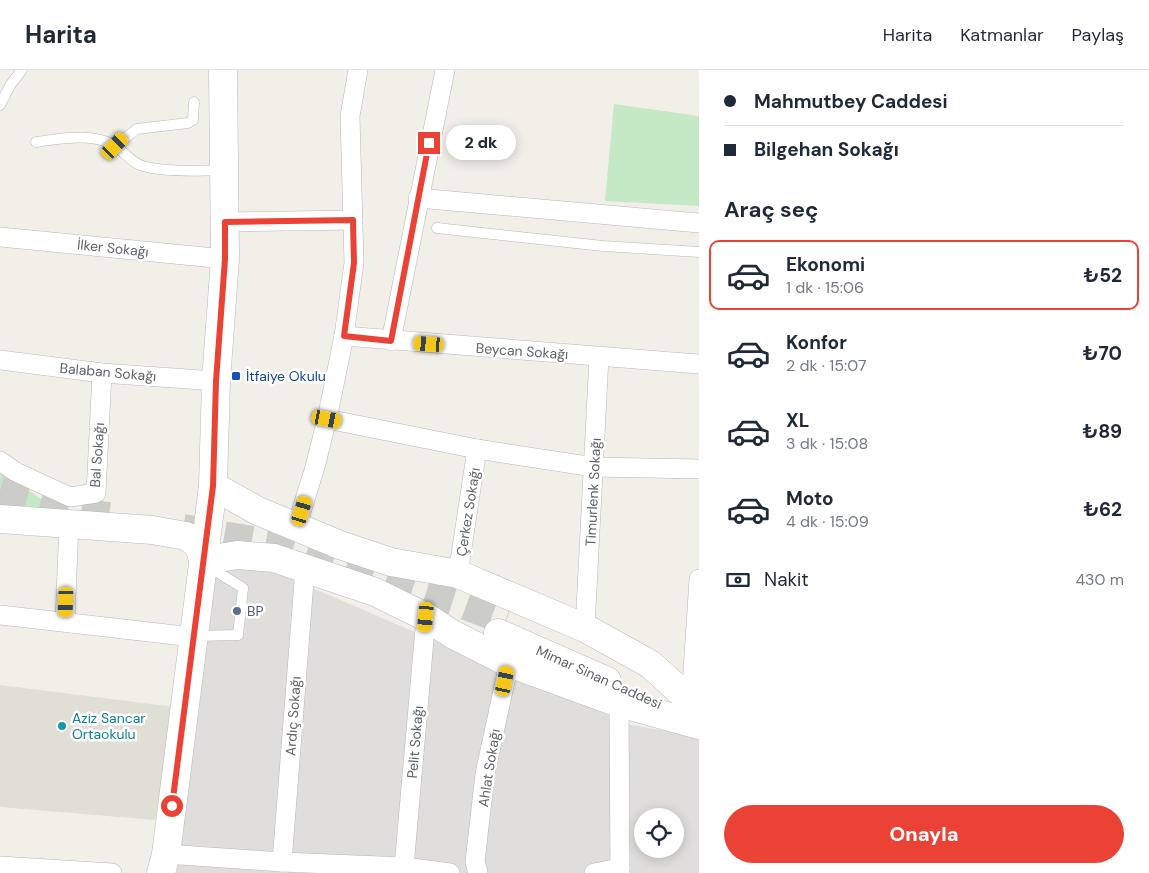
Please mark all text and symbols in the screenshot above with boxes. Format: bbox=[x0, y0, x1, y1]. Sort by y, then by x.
text: Harita bbox=[25, 19, 97, 50]
text: Harita bbox=[883, 23, 932, 47]
text: Katmanlar bbox=[960, 23, 1044, 47]
text: Paylaş bbox=[1072, 23, 1124, 47]
text: Mahmutbey Caddesi bbox=[754, 89, 948, 114]
callout: 2 dk bbox=[446, 126, 516, 160]
car bbox=[99, 130, 130, 162]
route end bbox=[418, 132, 440, 154]
text: 2 dk bbox=[465, 132, 497, 153]
text: Bilgehan Sokağı bbox=[754, 137, 899, 162]
text: Araç seç bbox=[724, 195, 818, 224]
street label: İlker Sokağı bbox=[76, 235, 150, 261]
text: Ekonomi bbox=[786, 252, 865, 277]
icon: car bbox=[726, 253, 771, 298]
text: ₺52 bbox=[1084, 263, 1122, 288]
text: 1 dk · 15:06 bbox=[786, 277, 864, 298]
text: Konfor bbox=[786, 330, 847, 355]
icon: car bbox=[726, 331, 771, 376]
car bbox=[413, 335, 444, 353]
street label: Beycan Sokağı bbox=[475, 339, 569, 363]
text: ₺70 bbox=[1083, 341, 1122, 366]
text: 2 dk · 15:07 bbox=[786, 355, 867, 376]
street label: Balaban Sokağı bbox=[59, 359, 157, 385]
place label: İtfaiye Okulu bbox=[246, 367, 326, 385]
marker: İtfaiye Okulu bbox=[230, 370, 242, 382]
text: XL bbox=[786, 408, 809, 433]
car bbox=[310, 409, 343, 429]
icon: car bbox=[726, 409, 771, 454]
text: ₺89 bbox=[1083, 419, 1122, 444]
street label: Bal Sokağı bbox=[86, 422, 108, 488]
text: 3 dk · 15:08 bbox=[786, 433, 868, 454]
street label: Timurlenk Sokağı bbox=[581, 437, 605, 547]
street label: Çerkez Sokağı bbox=[452, 466, 484, 558]
text: Moto bbox=[786, 486, 834, 511]
icon: car bbox=[726, 487, 771, 532]
car bbox=[290, 494, 313, 528]
text: ₺62 bbox=[1083, 497, 1122, 522]
text: 4 dk · 15:09 bbox=[786, 511, 869, 532]
icon: cash bbox=[724, 566, 752, 594]
text: Nakit bbox=[764, 567, 809, 592]
text: 430 m bbox=[1075, 569, 1124, 590]
car bbox=[57, 587, 74, 617]
car bbox=[417, 601, 434, 633]
place label: BP bbox=[247, 602, 264, 620]
marker: BP bbox=[231, 605, 243, 617]
street label: Mimar Sinan Caddesi bbox=[533, 641, 665, 713]
car bbox=[494, 665, 515, 697]
street label: Ardıç Sokağı bbox=[281, 676, 305, 756]
street label: Pelit Sokağı bbox=[403, 705, 427, 779]
place label: Aziz Sancar Ortaokulu bbox=[72, 709, 146, 743]
marker: Aziz Sancar Ortaokulu bbox=[56, 720, 68, 732]
street label: Ahlat Sokağı bbox=[474, 728, 504, 808]
route start bbox=[161, 795, 183, 817]
button: Onayla bbox=[724, 805, 1124, 863]
map controls bbox=[634, 808, 684, 858]
button: locate bbox=[634, 808, 684, 858]

